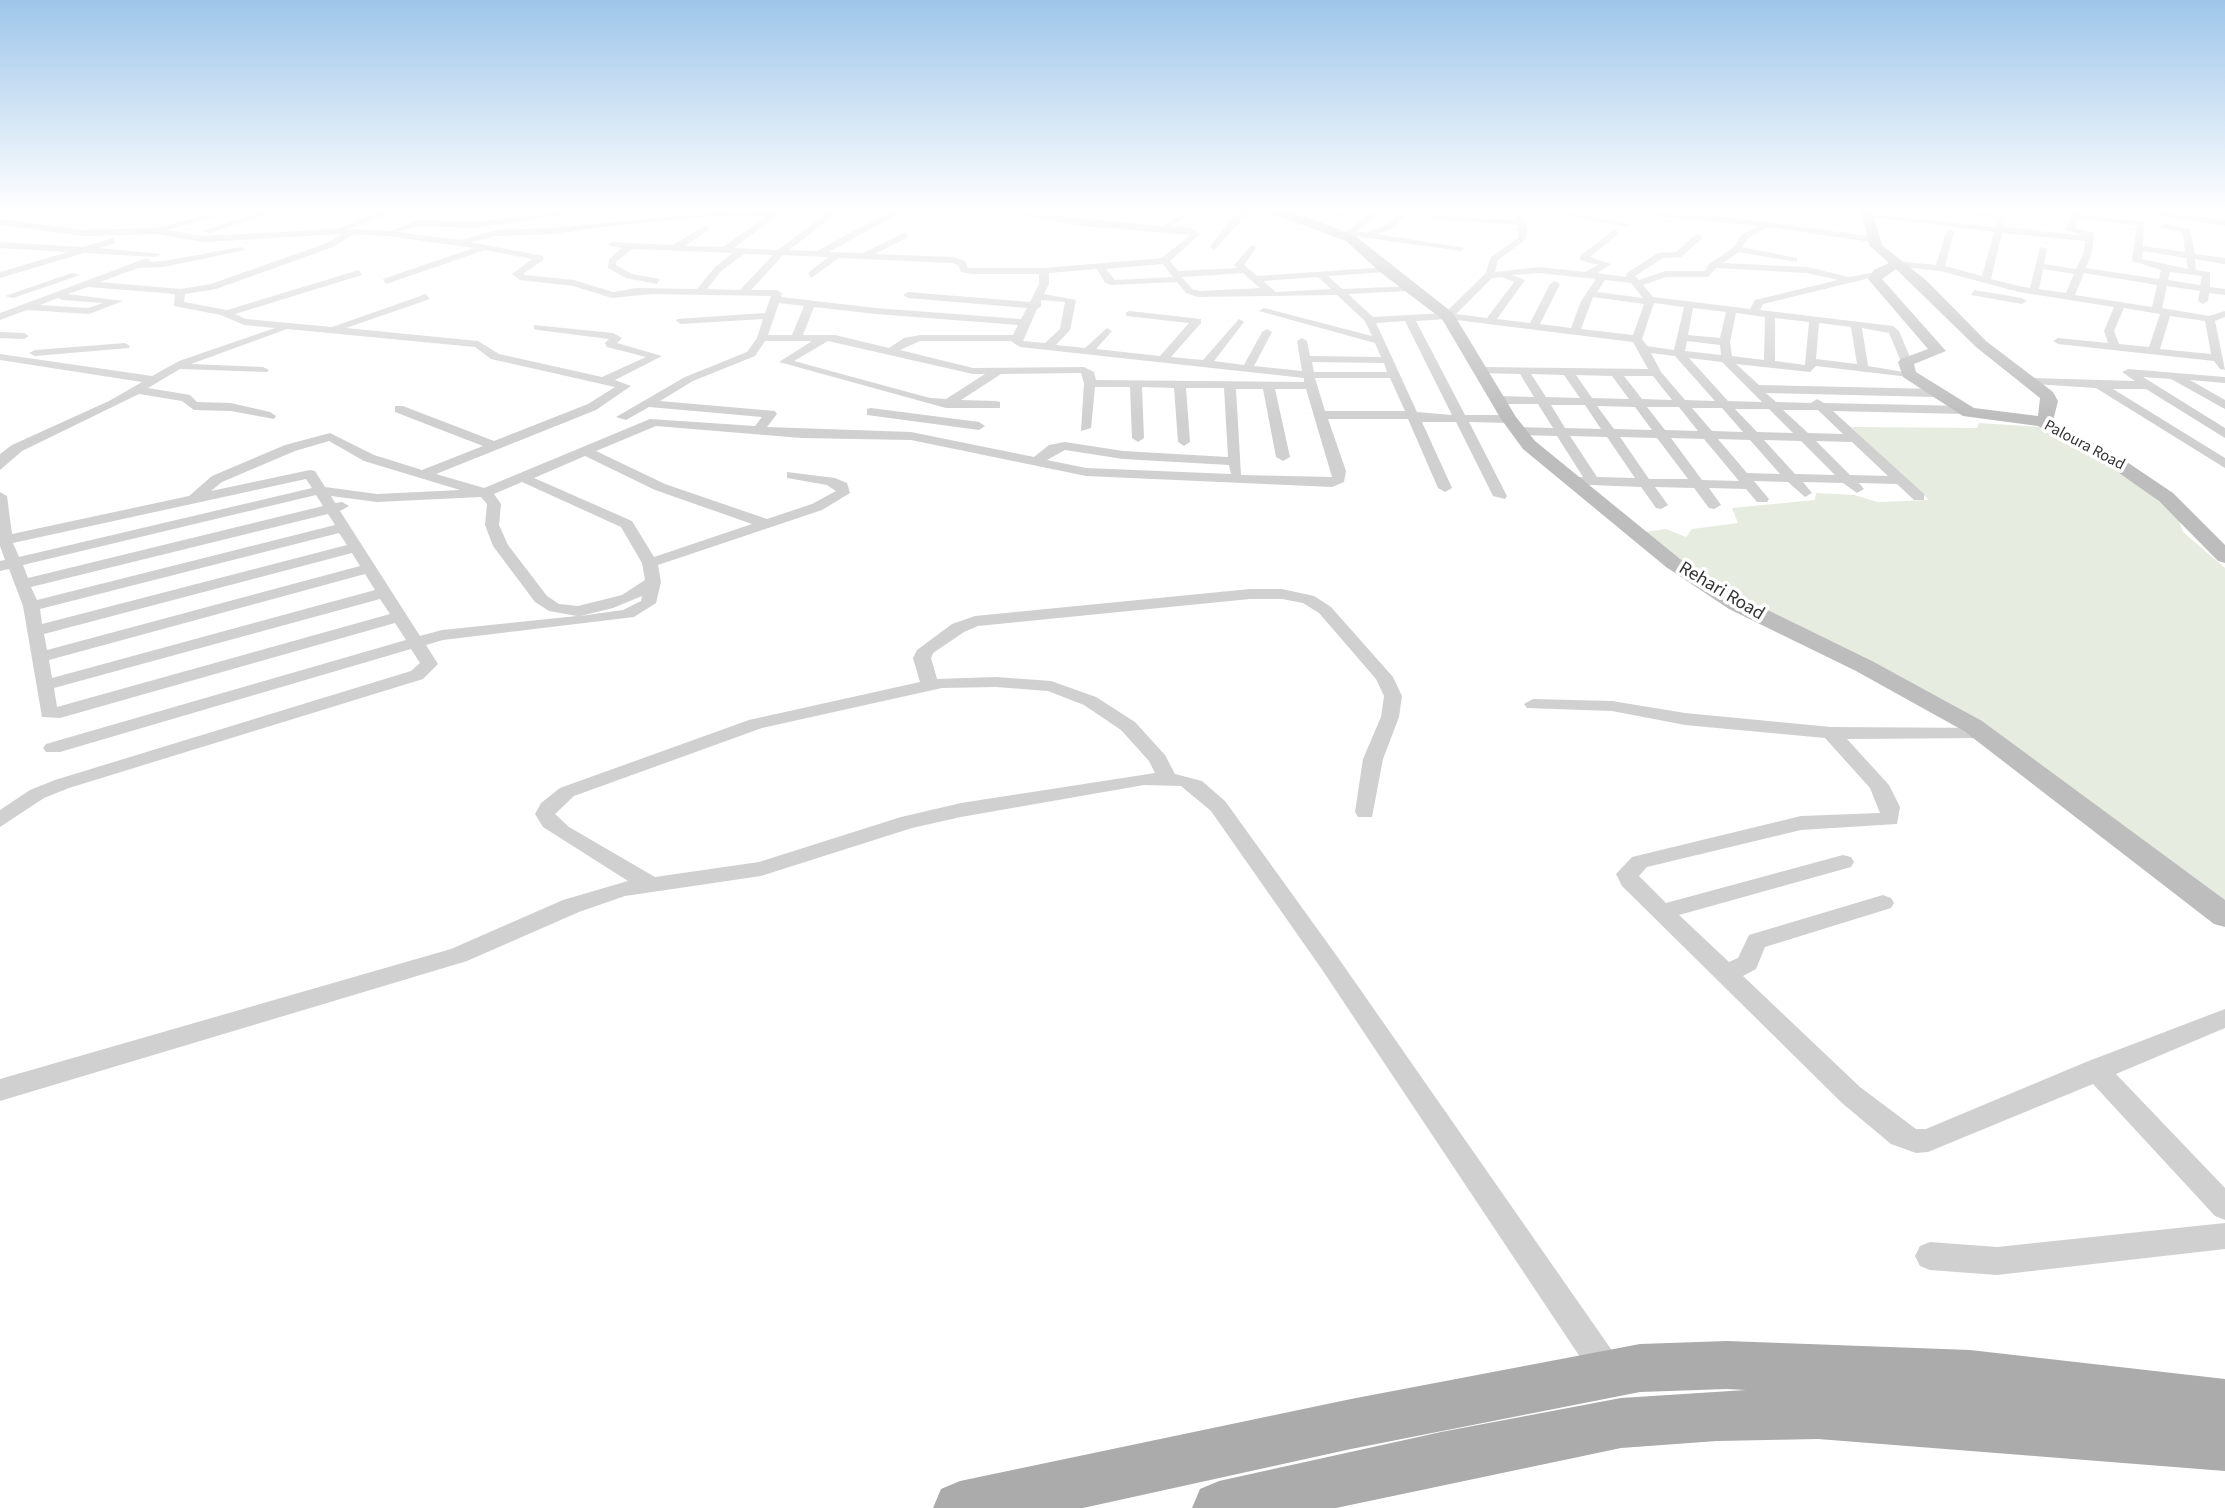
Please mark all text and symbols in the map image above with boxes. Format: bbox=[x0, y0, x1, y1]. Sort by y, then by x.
street label: Paloura Road bbox=[2040, 417, 2128, 475]
street label: Rehari Road bbox=[1674, 558, 1768, 626]

